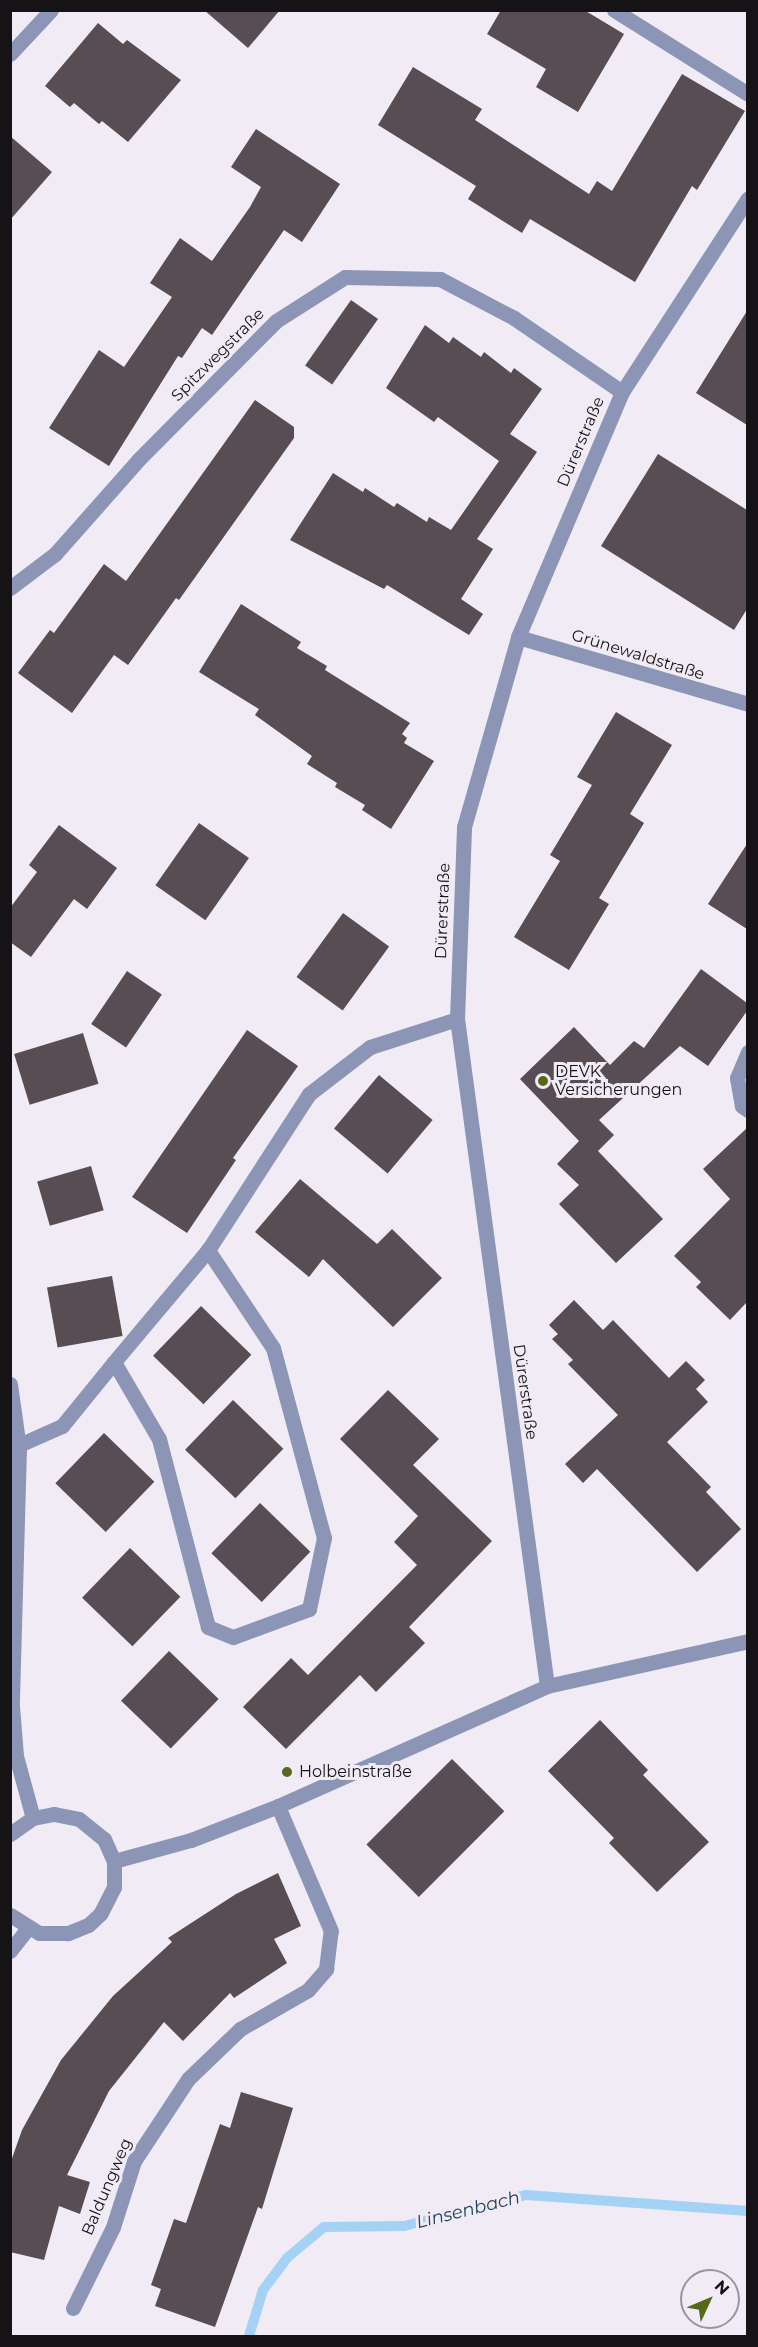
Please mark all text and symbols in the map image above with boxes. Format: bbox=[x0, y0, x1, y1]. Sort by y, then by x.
street label: Spitzwegstraße bbox=[167, 304, 269, 406]
street label: Dürerstraße bbox=[553, 394, 609, 490]
street label: Grünewaldstraße bbox=[569, 626, 707, 684]
street label: Dürerstraße bbox=[432, 863, 454, 959]
place label: DEVK Versicherungen bbox=[555, 1062, 682, 1100]
marker: DEVK Versicherungen bbox=[536, 1074, 550, 1088]
street label: Dürerstraße bbox=[509, 1343, 541, 1441]
place label: Holbeinstraße bbox=[299, 1762, 412, 1782]
marker: Holbeinstraße bbox=[280, 1765, 294, 1779]
street label: Baldungweg bbox=[78, 2136, 136, 2238]
water label: Linsenbach bbox=[414, 2187, 522, 2233]
north arrow bbox=[680, 2269, 740, 2329]
text: N bbox=[711, 2276, 733, 2299]

